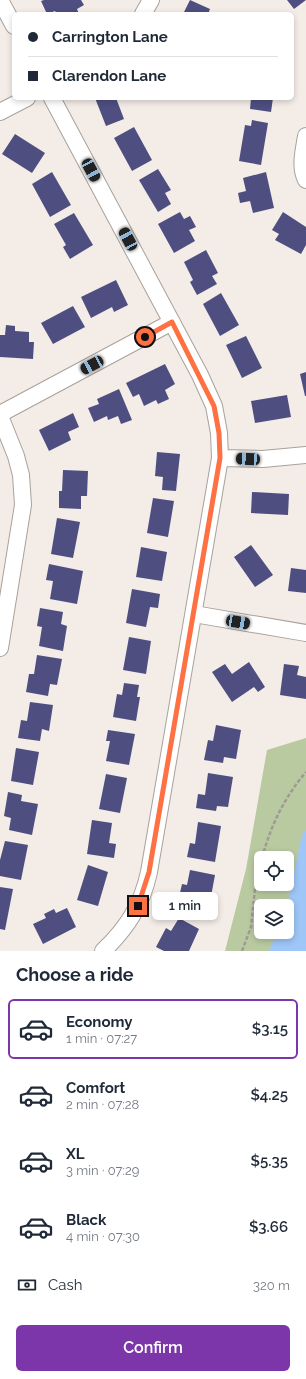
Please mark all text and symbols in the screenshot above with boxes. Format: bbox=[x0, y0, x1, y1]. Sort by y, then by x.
text: Carrington Lane bbox=[52, 28, 168, 46]
text: Clarendon Lane bbox=[52, 67, 166, 85]
car bbox=[80, 157, 102, 183]
car bbox=[117, 226, 139, 252]
route start bbox=[136, 328, 154, 346]
car bbox=[79, 354, 105, 376]
car bbox=[236, 452, 260, 466]
car bbox=[225, 614, 251, 630]
map controls bbox=[254, 851, 294, 939]
button: locate bbox=[254, 851, 294, 891]
callout: 1 min bbox=[152, 892, 218, 920]
route end bbox=[129, 897, 147, 915]
text: 1 min bbox=[169, 898, 201, 913]
button: layers bbox=[254, 899, 294, 939]
text: Choose a ride bbox=[16, 964, 134, 985]
icon: car bbox=[18, 1011, 54, 1047]
text: Economy bbox=[66, 1013, 133, 1031]
text: $3.15 bbox=[252, 1020, 288, 1038]
text: 1 min · 07:27 bbox=[66, 1031, 137, 1046]
icon: car bbox=[18, 1077, 54, 1113]
text: Comfort bbox=[66, 1079, 125, 1097]
text: $4.25 bbox=[250, 1086, 288, 1104]
text: 2 min · 07:28 bbox=[66, 1097, 139, 1112]
icon: car bbox=[18, 1143, 54, 1179]
text: XL bbox=[66, 1145, 84, 1163]
text: $5.35 bbox=[251, 1152, 288, 1170]
text: 3 min · 07:29 bbox=[66, 1163, 139, 1178]
icon: car bbox=[18, 1209, 54, 1245]
text: Black bbox=[66, 1211, 106, 1229]
text: $3.66 bbox=[249, 1218, 288, 1236]
text: 4 min · 07:30 bbox=[66, 1229, 140, 1244]
icon: cash bbox=[16, 1274, 38, 1296]
text: Cash bbox=[48, 1276, 82, 1294]
text: 320 m bbox=[253, 1278, 290, 1293]
button: Confirm bbox=[16, 1325, 290, 1371]

